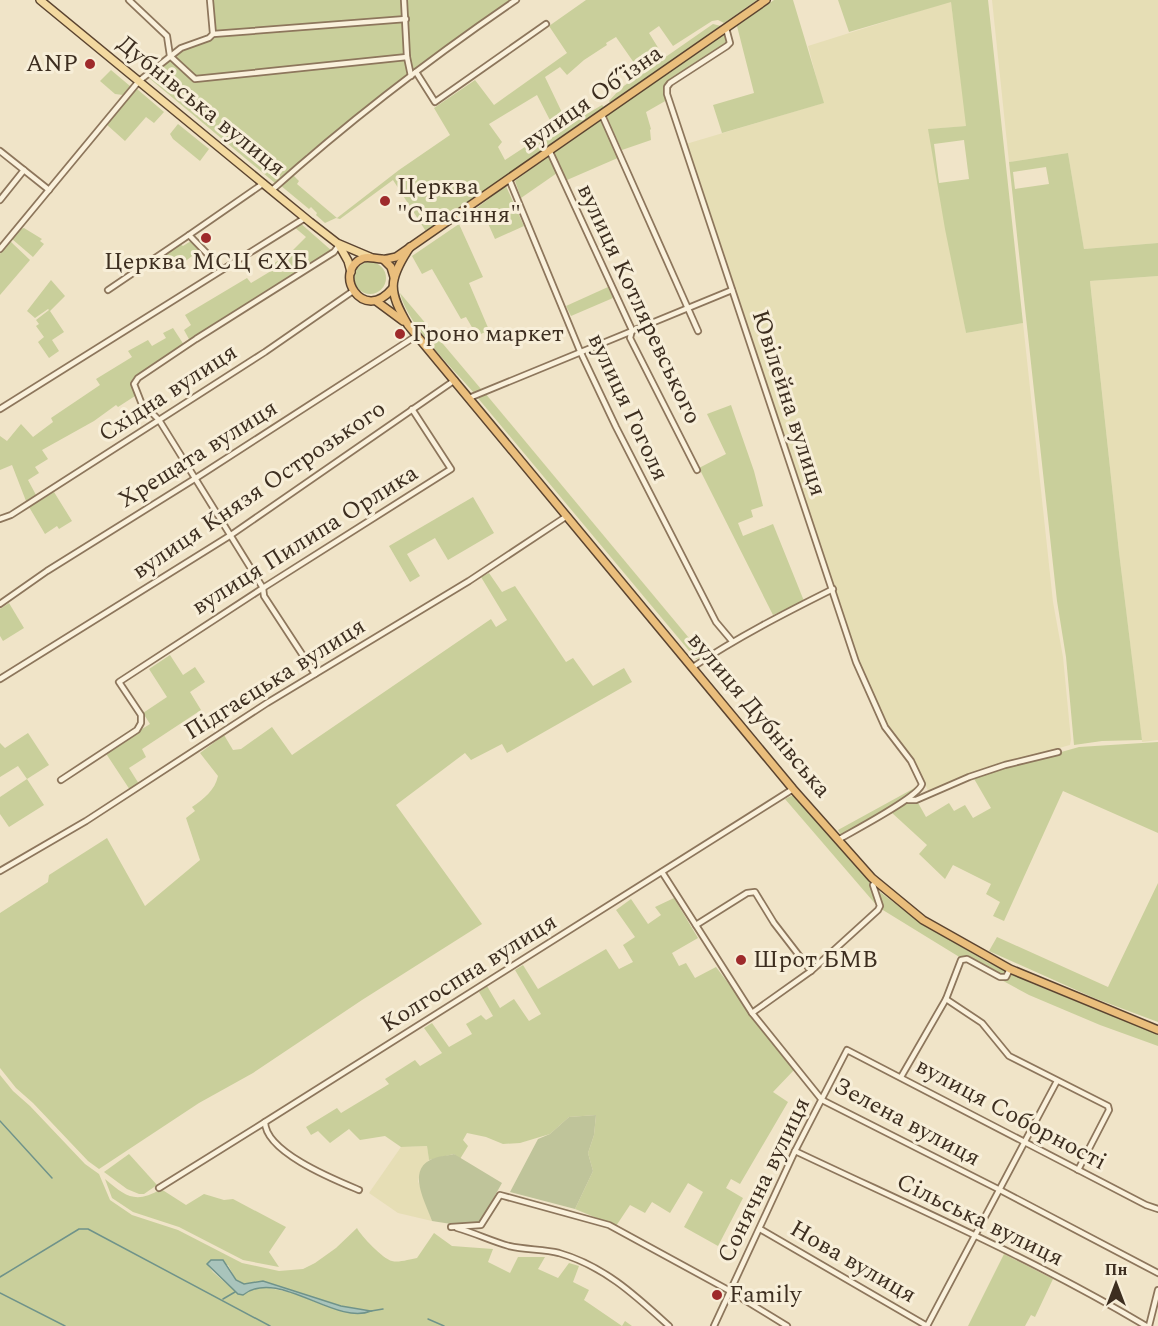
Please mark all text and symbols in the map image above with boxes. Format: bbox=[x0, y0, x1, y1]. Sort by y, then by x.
street label: Дубнівська вулиця bbox=[109, 27, 293, 185]
street label: вулиця Об’їзна bbox=[514, 36, 670, 160]
place label: ANP bbox=[26, 46, 78, 82]
marker: ANP bbox=[83, 57, 97, 71]
place label: Церква "Спасіння" bbox=[397, 169, 521, 233]
street label: вулиця Котляревського bbox=[567, 178, 711, 430]
marker: Церква "Спасіння" bbox=[378, 194, 392, 208]
marker: Церква МСЦ ЄХБ bbox=[199, 231, 213, 245]
place label: Церква МСЦ ЄХБ bbox=[104, 244, 308, 280]
street label: Ювілейна вулиця bbox=[742, 305, 836, 501]
place label: Гроно маркет bbox=[412, 316, 564, 352]
marker: Гроно маркет bbox=[393, 327, 407, 341]
street label: вулиця Гоголя bbox=[578, 327, 678, 487]
street label: Східна вулиця bbox=[91, 335, 245, 451]
street label: Хрещата вулиця bbox=[111, 391, 285, 517]
street label: вулиця Князя Острозького bbox=[125, 391, 393, 589]
street label: вулиця Пилипа Орлика bbox=[185, 455, 426, 625]
street label: Підгаєцька вулиця bbox=[177, 609, 373, 749]
street label: вулиця Дубнівська bbox=[678, 624, 840, 806]
street label: Колгоспна вулиця bbox=[374, 904, 564, 1042]
place label: Шрот БМВ bbox=[753, 942, 878, 978]
marker: Шрот БМВ bbox=[734, 953, 748, 967]
street label: вулиця Соборності bbox=[909, 1048, 1113, 1180]
street label: Зелена вулиця bbox=[827, 1068, 987, 1176]
street label: Сонячна вулиця bbox=[708, 1091, 820, 1269]
street label: Сільська вулиця bbox=[890, 1164, 1070, 1276]
street label: Нова вулиця bbox=[783, 1211, 923, 1313]
north arrow bbox=[1086, 1254, 1146, 1314]
text: Пн bbox=[1104, 1258, 1128, 1282]
place label: Family bbox=[729, 1277, 803, 1313]
marker: Family bbox=[710, 1288, 724, 1302]

